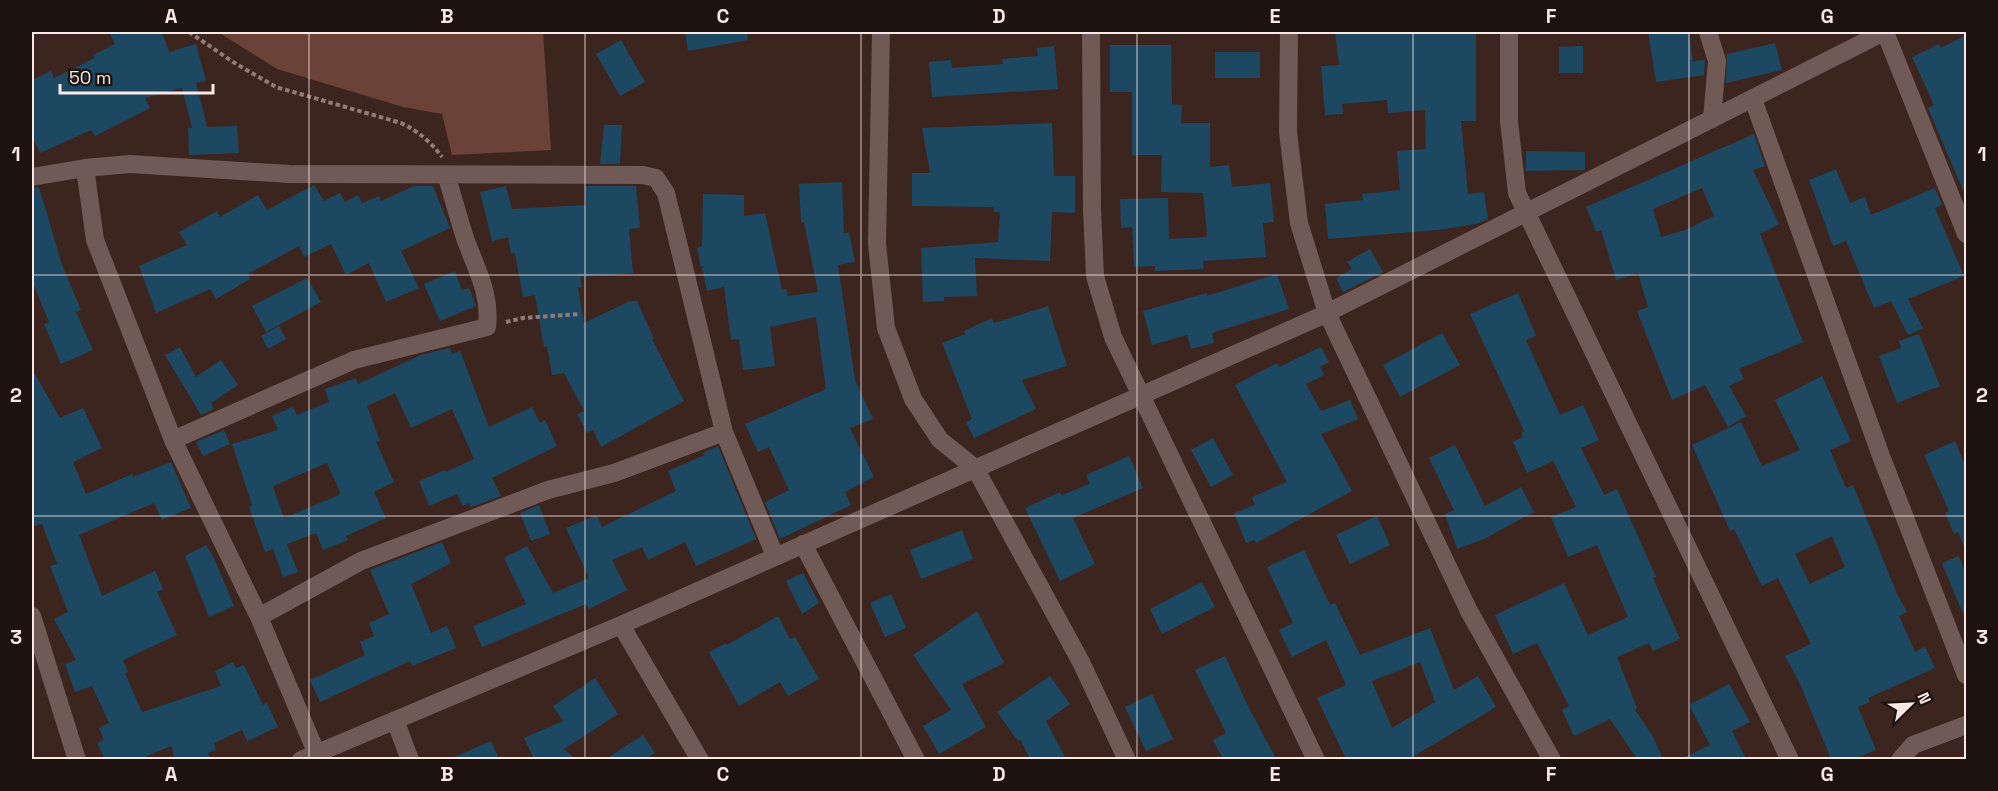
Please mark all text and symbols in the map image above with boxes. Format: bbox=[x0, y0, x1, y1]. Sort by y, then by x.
text: A bbox=[165, 3, 178, 29]
text: B bbox=[440, 3, 454, 29]
text: C bbox=[717, 3, 730, 29]
text: D bbox=[992, 3, 1006, 29]
text: E bbox=[1269, 3, 1281, 29]
text: F bbox=[1546, 3, 1557, 29]
text: G bbox=[1820, 3, 1834, 29]
scale bar bbox=[60, 57, 213, 95]
text: 50 m bbox=[69, 66, 111, 89]
text: 1 bbox=[11, 141, 21, 167]
text: 1 bbox=[1977, 141, 1987, 167]
text: 2 bbox=[10, 382, 22, 408]
text: 2 bbox=[1976, 382, 1988, 408]
text: 3 bbox=[10, 624, 22, 650]
text: 3 bbox=[1976, 624, 1988, 650]
north arrow bbox=[1881, 674, 1941, 734]
text: N bbox=[1912, 689, 1936, 707]
text: A bbox=[165, 761, 178, 787]
text: B bbox=[440, 761, 454, 787]
text: C bbox=[717, 761, 730, 787]
text: D bbox=[992, 761, 1006, 787]
text: E bbox=[1269, 761, 1281, 787]
text: F bbox=[1546, 761, 1557, 787]
text: G bbox=[1820, 761, 1834, 787]

